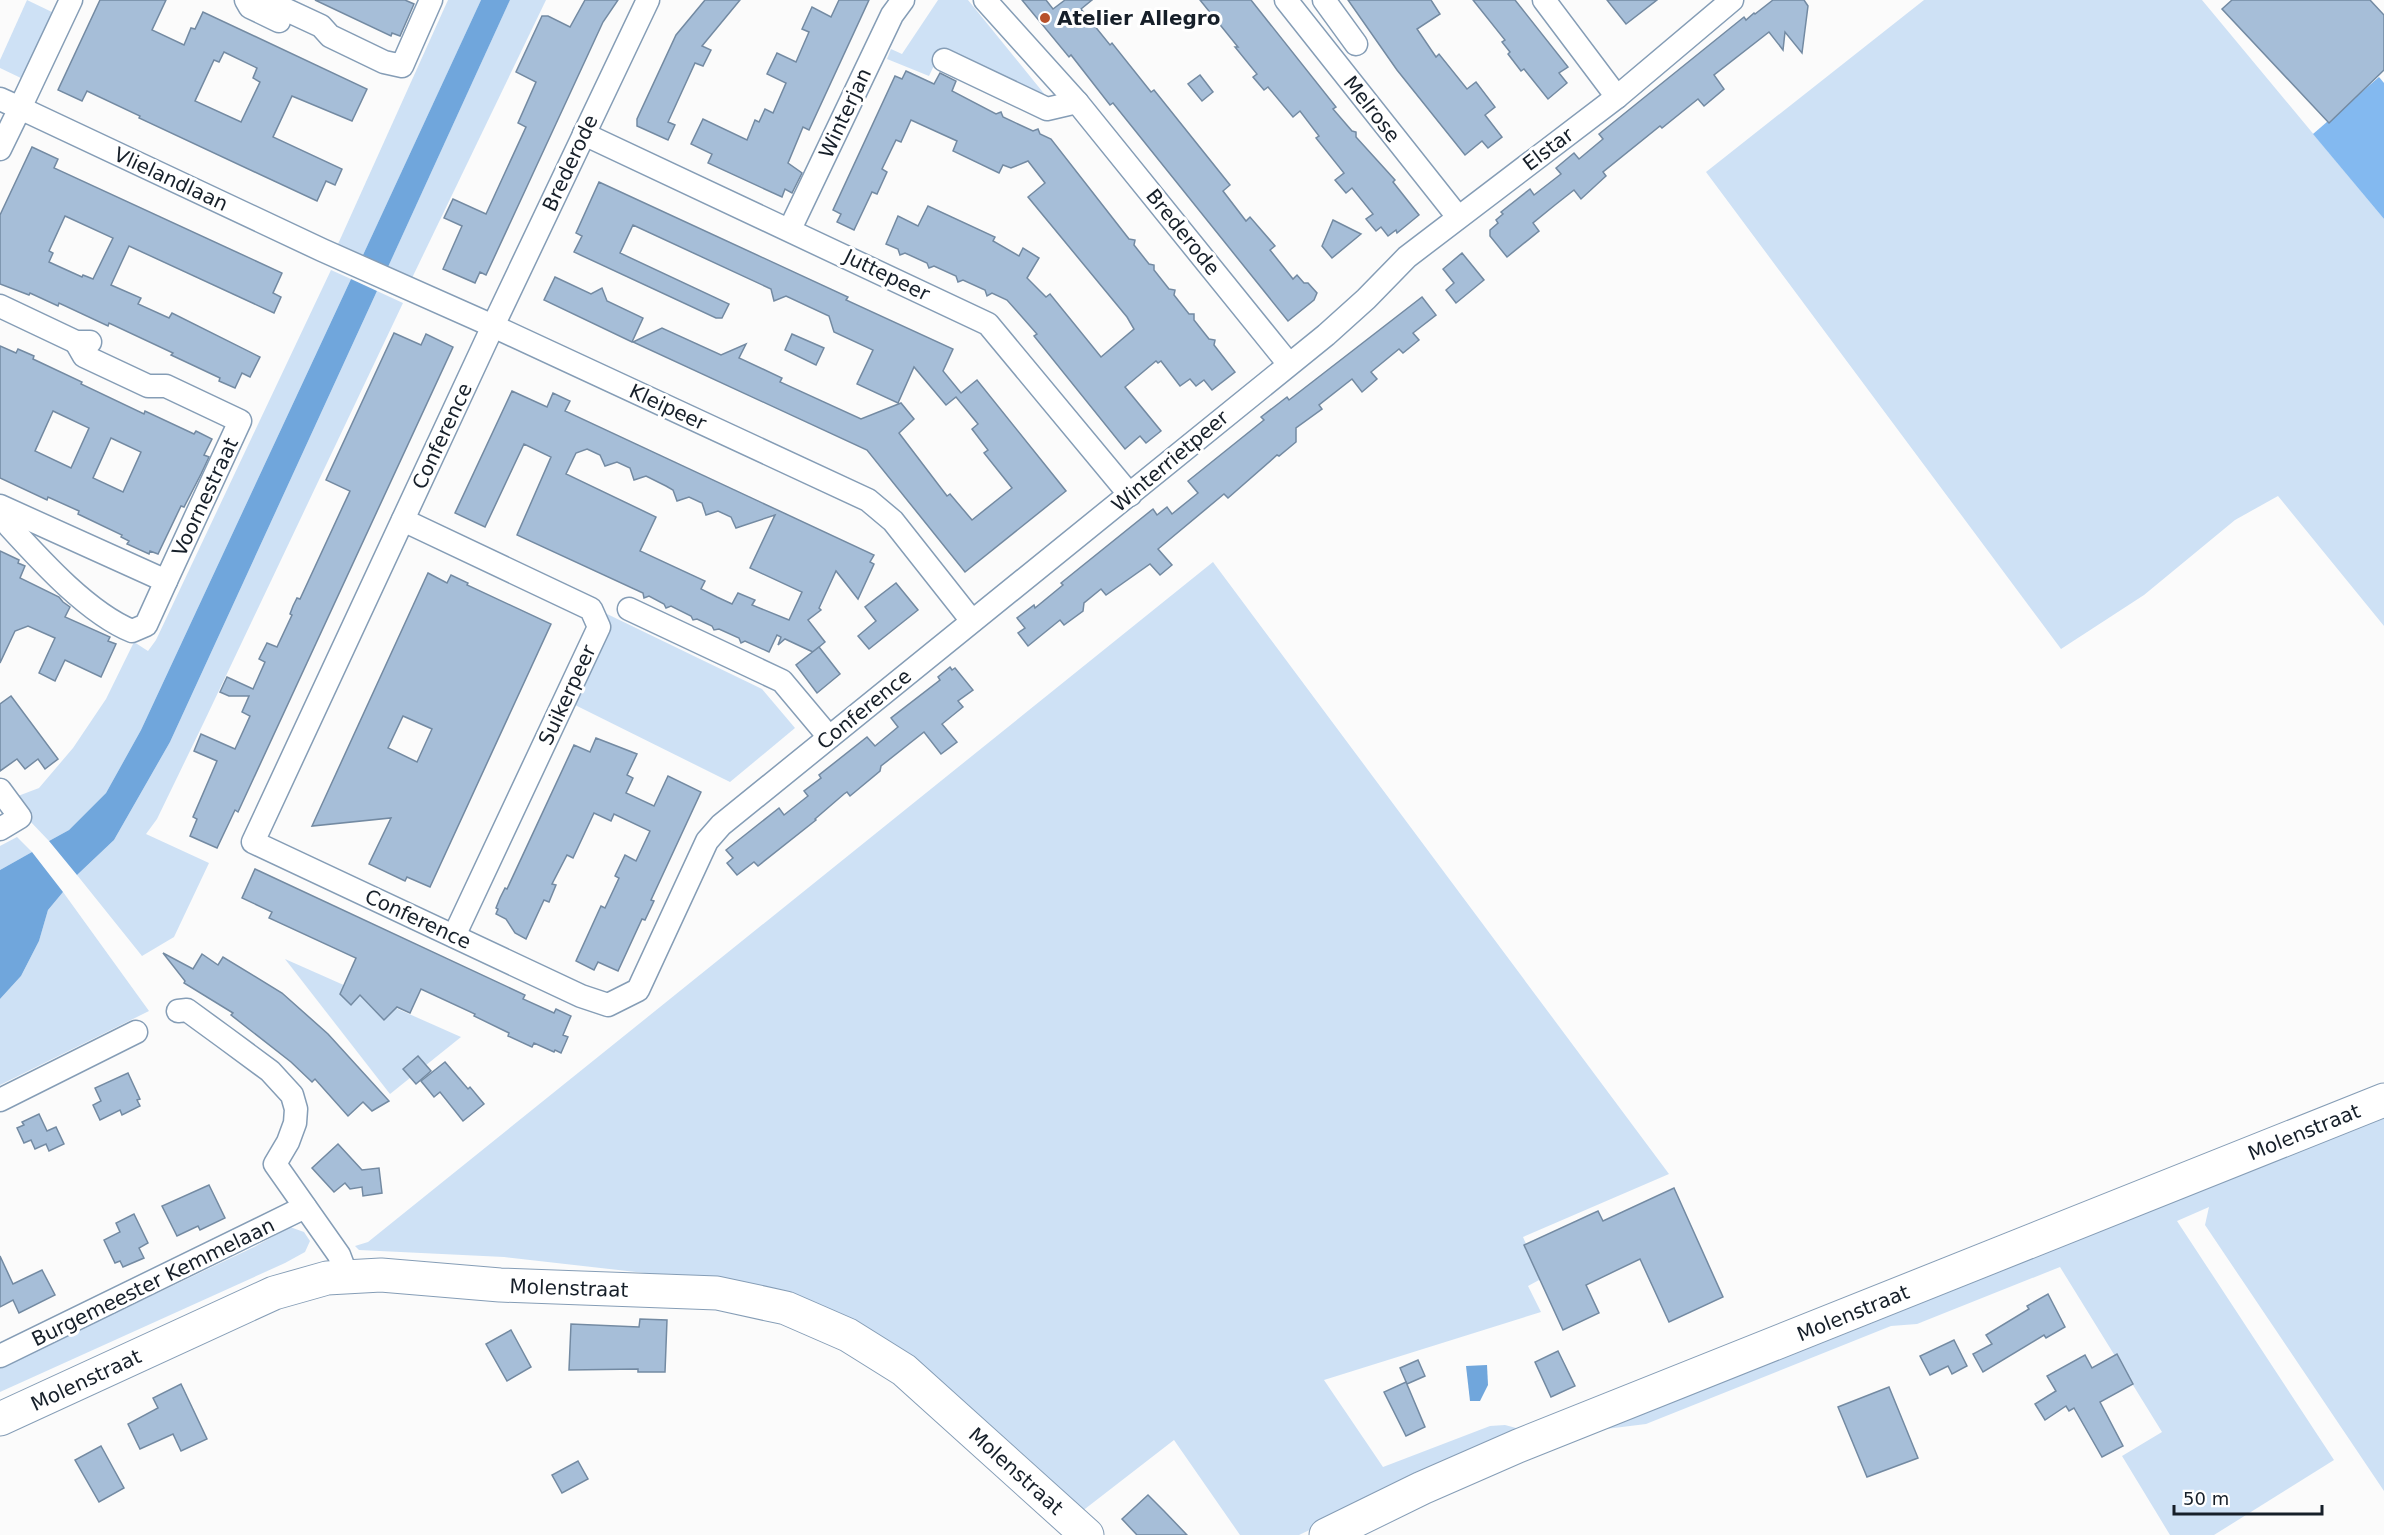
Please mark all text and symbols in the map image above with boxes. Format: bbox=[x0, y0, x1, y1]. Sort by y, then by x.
place label: Atelier Allegro bbox=[1057, 6, 1220, 30]
marker: Atelier Allegro bbox=[1038, 11, 1052, 25]
street label: Winterjan bbox=[814, 64, 876, 162]
street label: Melrose bbox=[1339, 71, 1405, 147]
street label: Brederode bbox=[537, 111, 603, 215]
street label: Elstar bbox=[1518, 122, 1579, 176]
street label: Vlielandlaan bbox=[110, 142, 232, 216]
street label: Brederode bbox=[1141, 184, 1225, 280]
street label: Juttepeer bbox=[839, 243, 934, 306]
street label: Conference bbox=[407, 379, 477, 493]
street label: Kleipeer bbox=[626, 379, 711, 436]
street label: Winterrietpeer bbox=[1107, 405, 1234, 517]
street label: Voornestraat bbox=[167, 434, 243, 560]
street label: Suikerpeer bbox=[533, 640, 601, 749]
street label: Conference bbox=[812, 664, 916, 754]
street label: Conference bbox=[361, 884, 475, 954]
street label: Molenstraat bbox=[2244, 1099, 2364, 1165]
street label: Burgemeester Kemmelaan bbox=[28, 1213, 278, 1351]
street label: Molenstraat bbox=[509, 1274, 629, 1302]
street label: Molenstraat bbox=[1793, 1280, 1913, 1346]
street label: Molenstraat bbox=[27, 1344, 145, 1416]
street label: Molenstraat bbox=[964, 1422, 1068, 1520]
scale bar bbox=[2174, 1478, 2322, 1516]
text: 50 m bbox=[2183, 1488, 2229, 1509]

